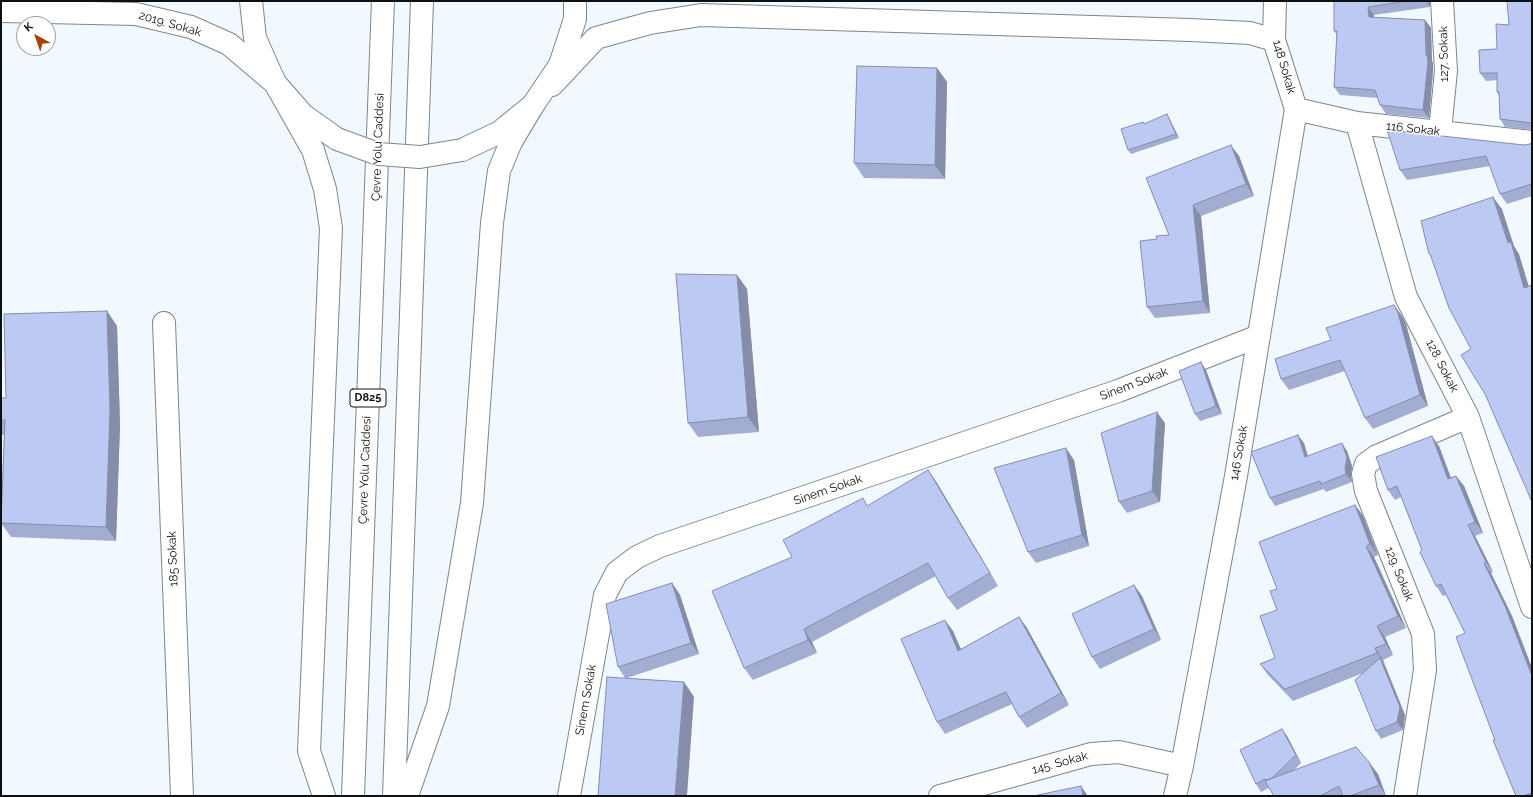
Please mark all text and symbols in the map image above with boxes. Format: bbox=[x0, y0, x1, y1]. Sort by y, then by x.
street label: 2019. Sokak bbox=[137, 8, 203, 40]
north arrow bbox=[16, 16, 56, 56]
text: K bbox=[22, 20, 36, 35]
street label: 127. Sokak bbox=[1436, 26, 1452, 82]
street label: 148 Sokak bbox=[1269, 38, 1299, 96]
street label: Çevre Yolu Caddesi bbox=[369, 93, 387, 201]
street label: 116 Sokak bbox=[1385, 119, 1441, 139]
street label: 128. Sokak bbox=[1423, 337, 1461, 395]
street label: Sinem Sokak bbox=[1098, 364, 1170, 404]
road number: D825 bbox=[350, 389, 386, 407]
street label: Çevre Yolu Caddesi bbox=[356, 416, 374, 524]
street label: 146 Sokak bbox=[1227, 424, 1251, 482]
street label: Sinem Sokak bbox=[792, 472, 864, 508]
street label: 185 Sokak bbox=[165, 531, 181, 587]
street label: 129. Sokak bbox=[1382, 545, 1416, 603]
street label: Sinem Sokak bbox=[573, 663, 599, 737]
street label: 145. Sokak bbox=[1031, 749, 1089, 777]

